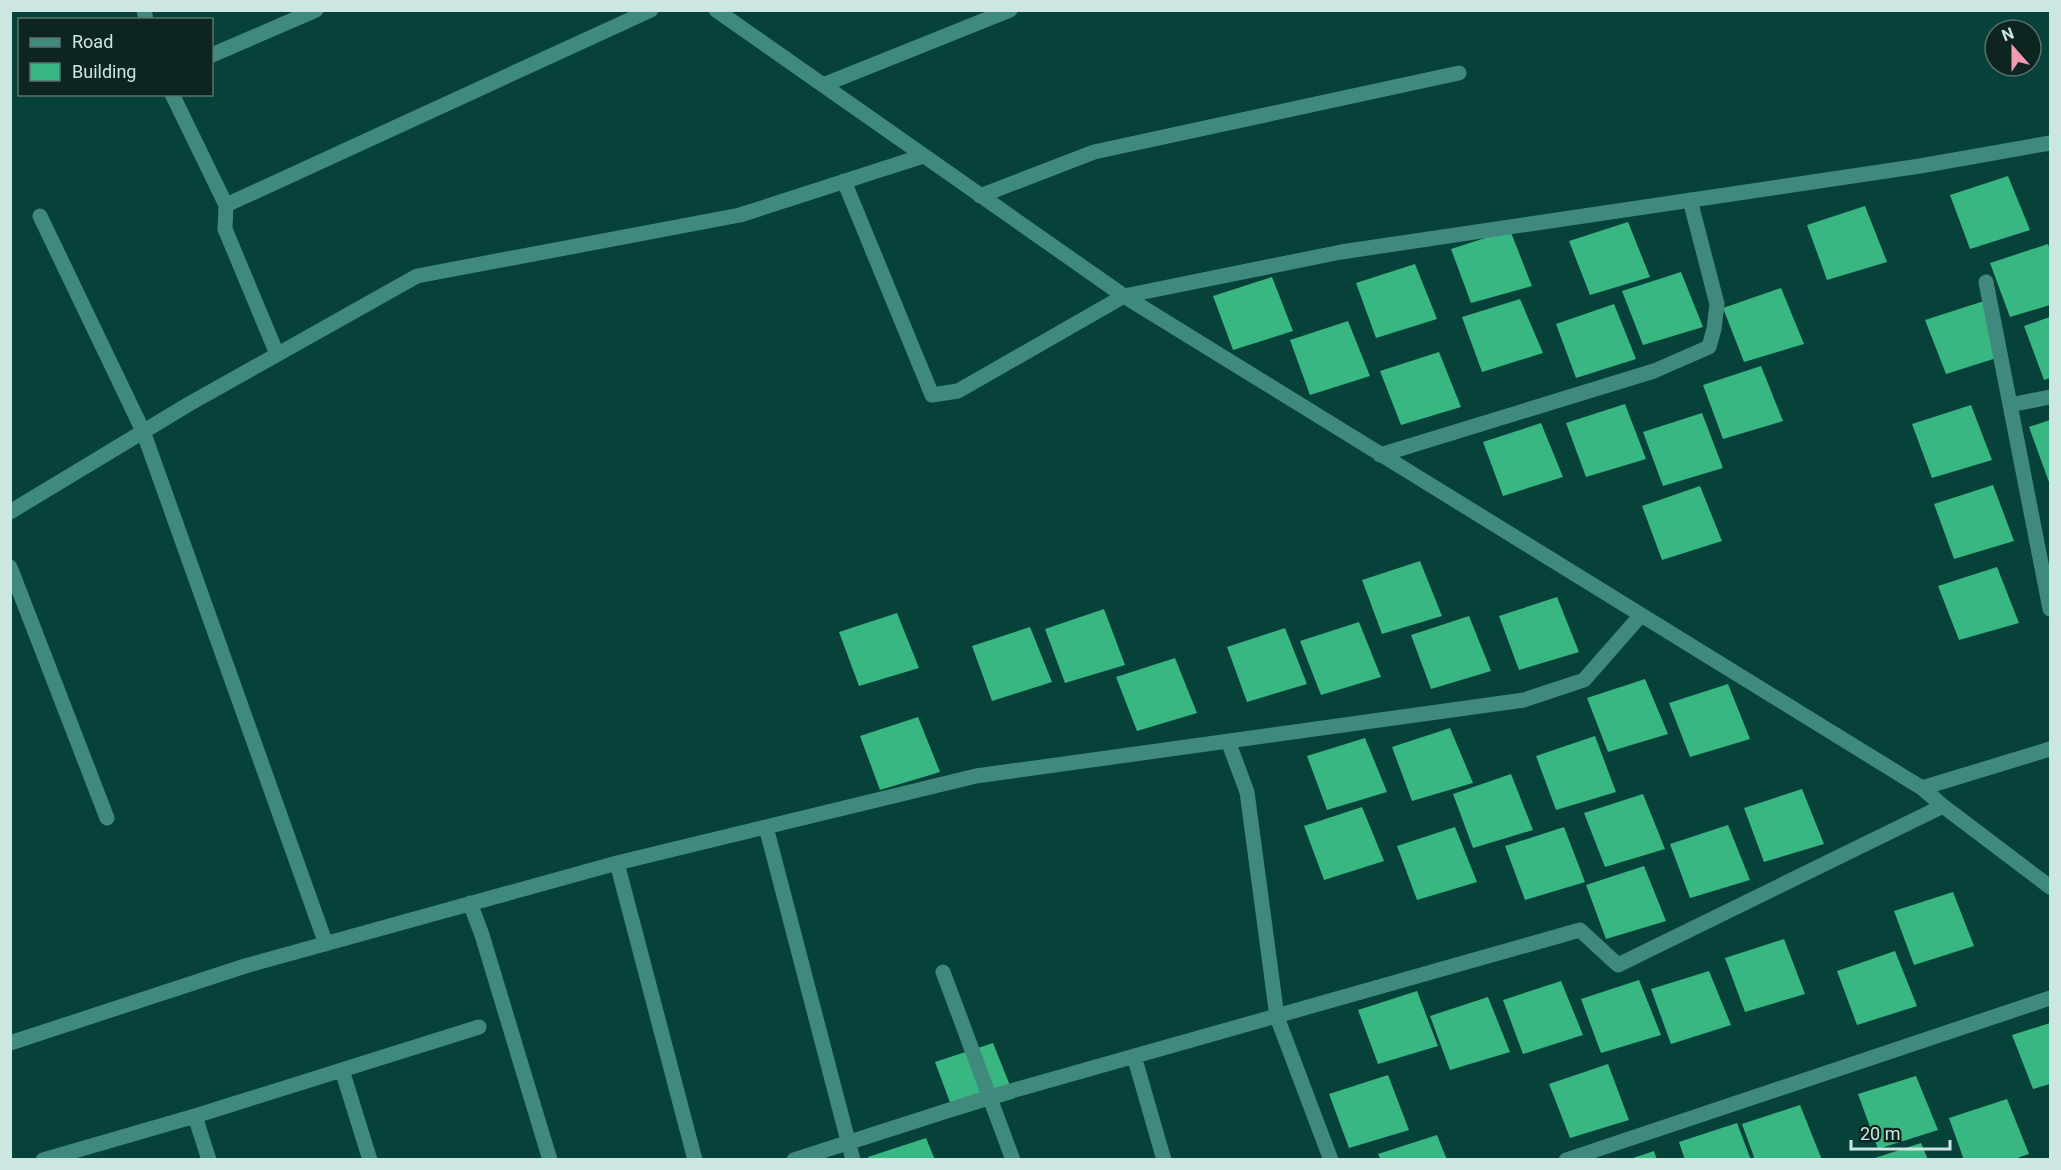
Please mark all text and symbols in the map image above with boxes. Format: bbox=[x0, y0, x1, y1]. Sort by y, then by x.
legend bbox=[18, 18, 213, 96]
north arrow bbox=[1983, 18, 2043, 78]
text: N bbox=[1999, 24, 2016, 45]
text: Road bbox=[72, 31, 113, 52]
text: Building bbox=[72, 61, 136, 82]
scale bar bbox=[1851, 1113, 1950, 1151]
text: 20 m bbox=[1860, 1123, 1900, 1144]

